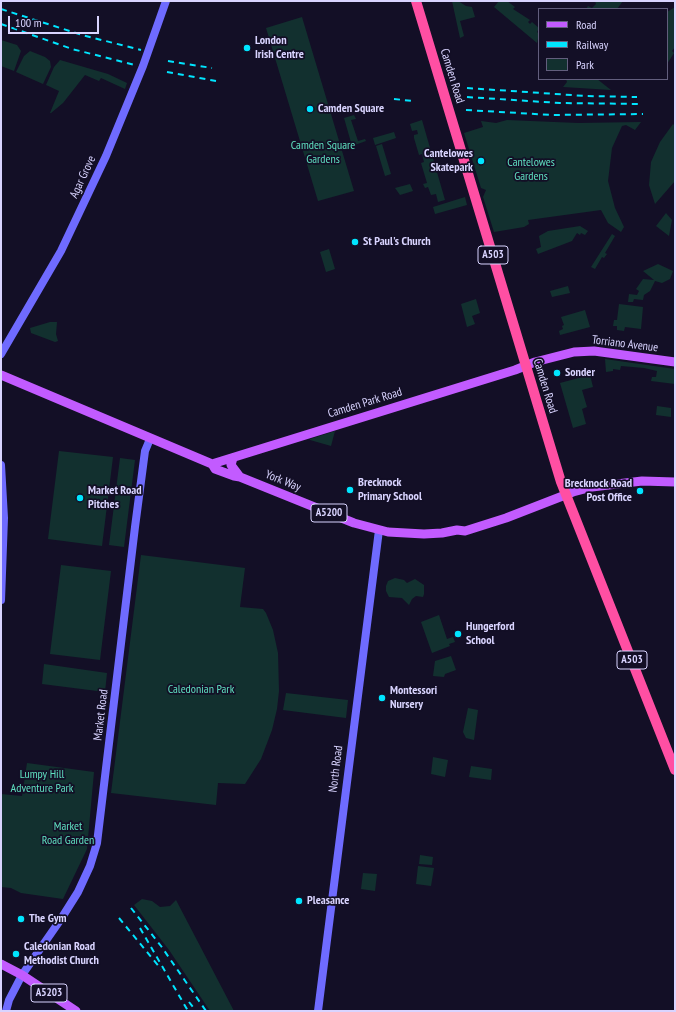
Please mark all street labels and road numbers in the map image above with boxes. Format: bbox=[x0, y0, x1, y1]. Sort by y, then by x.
street label: Camden Road bbox=[437, 47, 467, 105]
street label: Agar Grove bbox=[67, 153, 99, 201]
road number: A503 bbox=[478, 246, 508, 264]
street label: Torriano Avenue bbox=[591, 333, 659, 355]
street label: Camden Road bbox=[530, 357, 560, 415]
street label: Camden Park Road bbox=[326, 385, 404, 421]
street label: York Way bbox=[263, 467, 303, 495]
road number: A5200 bbox=[311, 504, 347, 522]
road number: A503 bbox=[617, 651, 647, 669]
street label: Market Road bbox=[91, 689, 111, 741]
street label: North Road bbox=[326, 745, 346, 793]
road number: A5203 bbox=[31, 984, 67, 1002]

